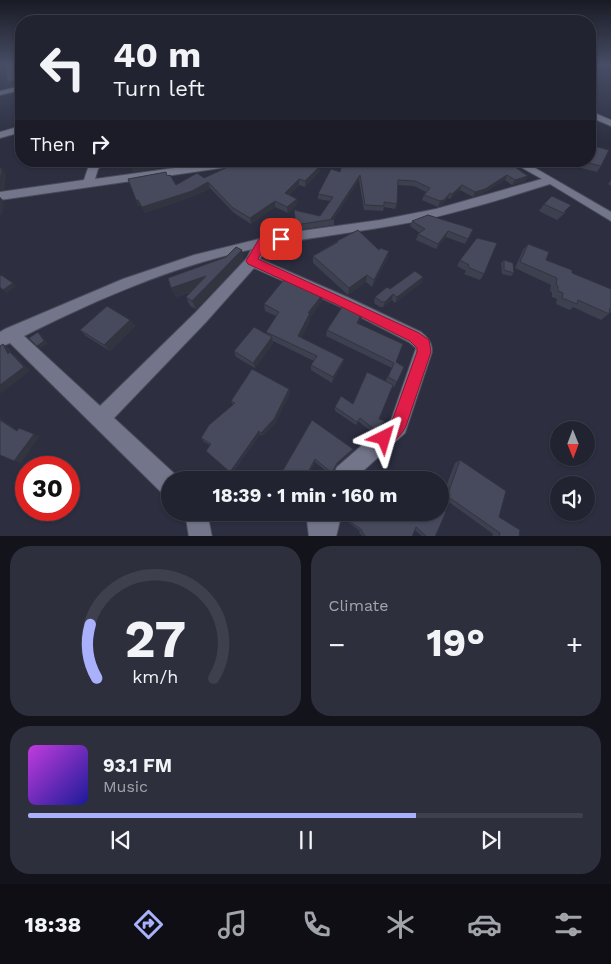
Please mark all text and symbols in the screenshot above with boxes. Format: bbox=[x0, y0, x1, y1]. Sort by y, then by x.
text: 40 m bbox=[113, 34, 201, 76]
icon: left bbox=[30, 35, 95, 100]
text: Turn left bbox=[113, 76, 205, 101]
icon: right bbox=[86, 130, 114, 158]
text: Then bbox=[30, 133, 76, 156]
pin bbox=[260, 218, 302, 260]
icon: arrive bbox=[267, 225, 295, 253]
position arrow bbox=[357, 411, 409, 463]
north arrow bbox=[550, 421, 595, 466]
map controls bbox=[550, 421, 595, 521]
speed limit sign: 30 bbox=[15, 456, 80, 521]
button: sound bbox=[550, 476, 595, 521]
text: 18:39 · 1 min · 160 m bbox=[213, 484, 397, 507]
text: Climate bbox=[329, 596, 389, 615]
text: 27 bbox=[124, 609, 186, 670]
text: 19° bbox=[426, 621, 485, 665]
text: − bbox=[329, 628, 345, 661]
text: + bbox=[566, 628, 583, 661]
text: km/h bbox=[132, 666, 178, 687]
text: 93.1 FM bbox=[103, 754, 172, 777]
text: Music bbox=[103, 777, 148, 796]
icon: previous bbox=[107, 826, 135, 854]
icon: pause bbox=[292, 826, 320, 854]
icon: next bbox=[477, 826, 505, 854]
icon: directions bbox=[131, 907, 166, 942]
icon: music bbox=[215, 907, 250, 942]
icon: phone bbox=[299, 907, 334, 942]
icon: climate bbox=[383, 907, 418, 942]
icon: car bbox=[467, 907, 502, 942]
icon: filters bbox=[551, 907, 586, 942]
text: 18:38 bbox=[25, 912, 81, 937]

